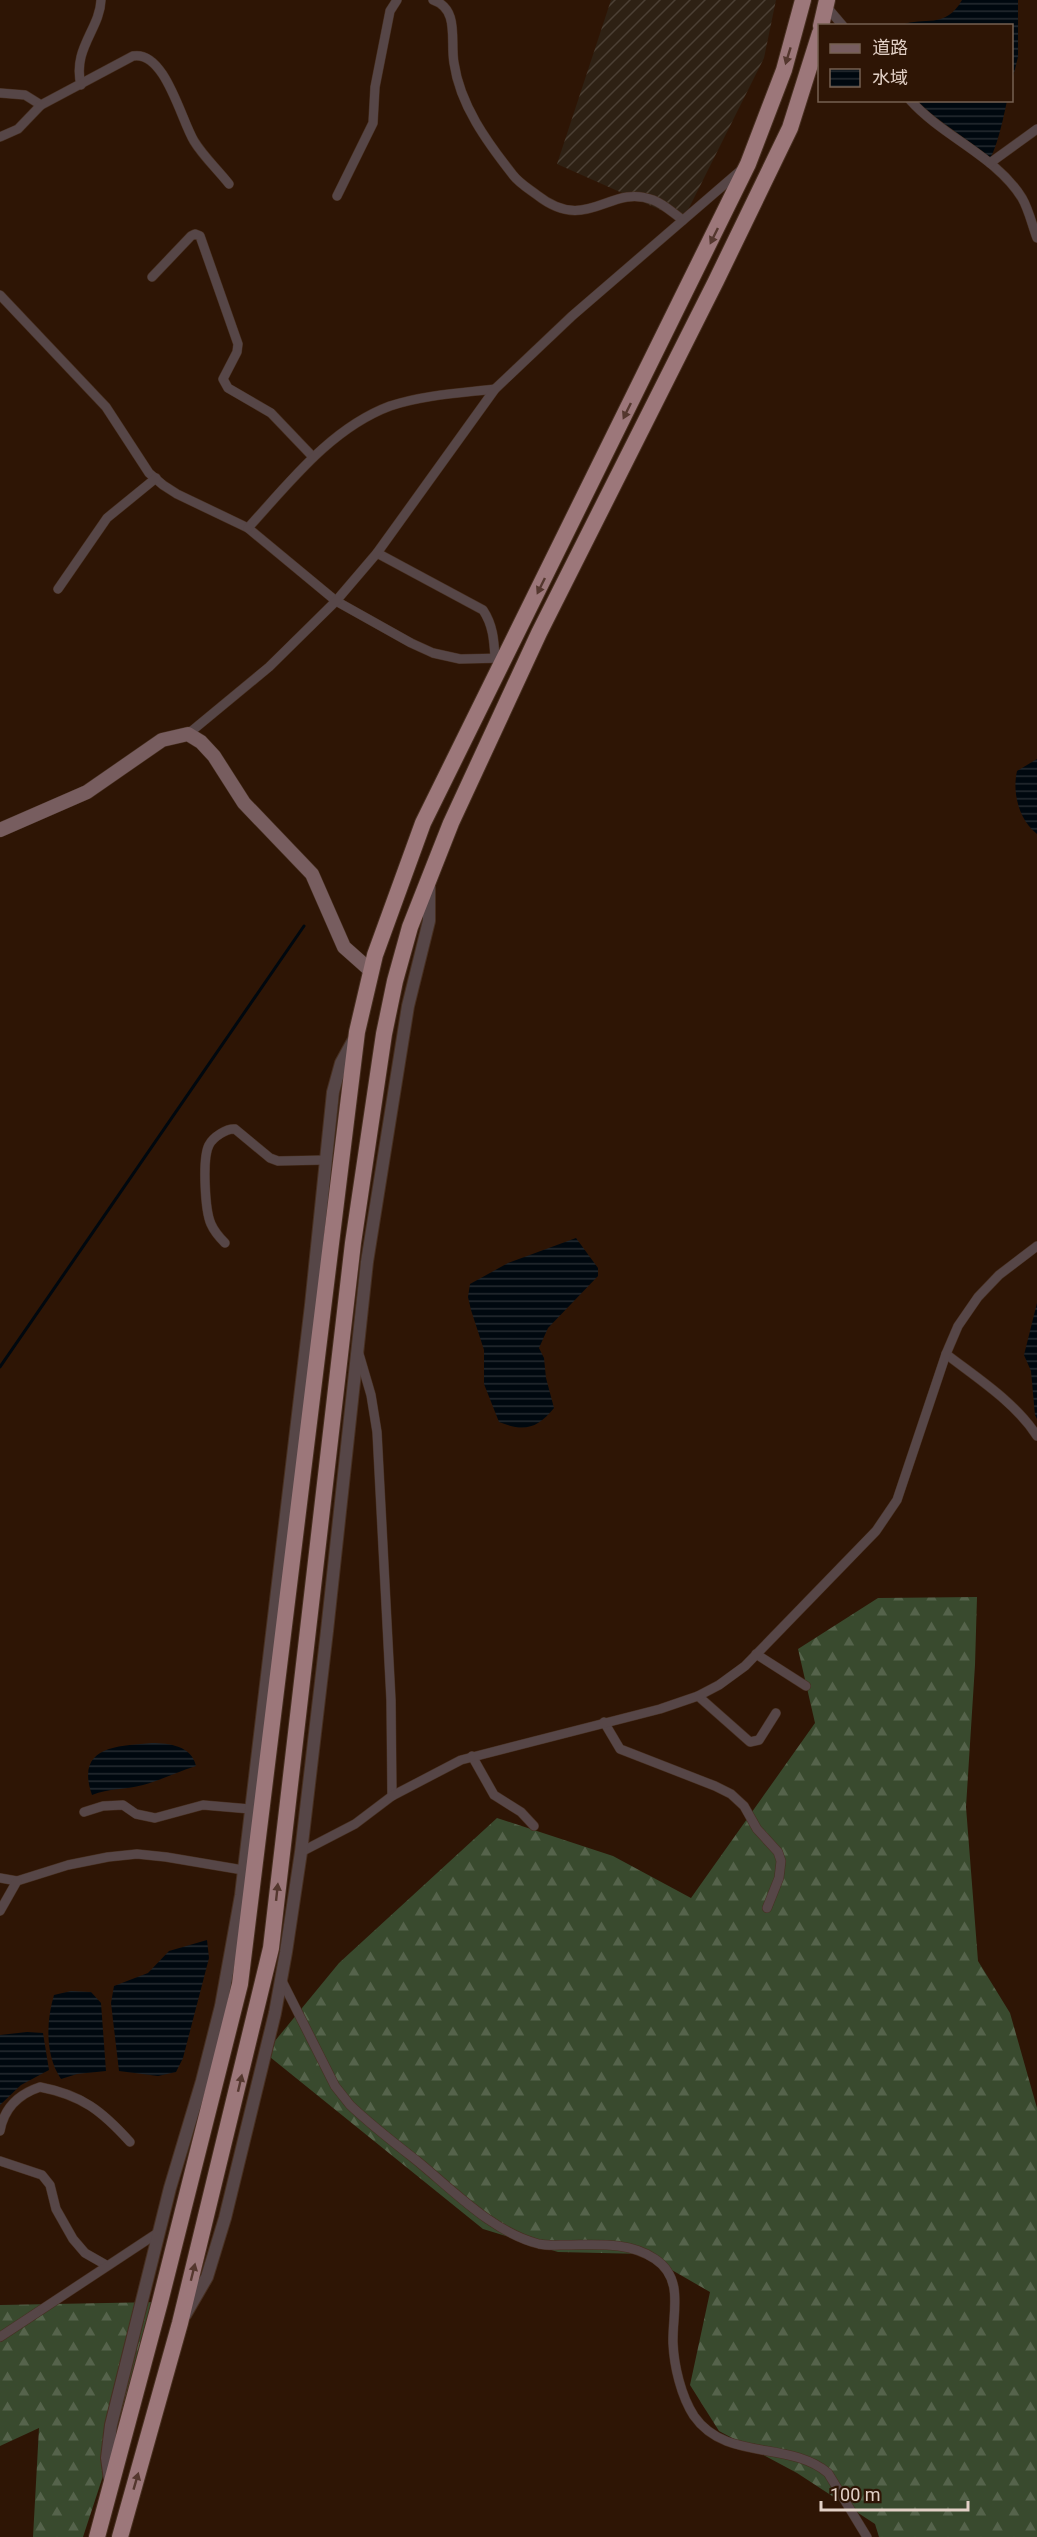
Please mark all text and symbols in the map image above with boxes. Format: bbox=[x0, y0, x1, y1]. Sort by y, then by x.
legend bbox=[818, 24, 1013, 102]
text: 道路 bbox=[872, 37, 908, 58]
one-way arrow bbox=[783, 48, 792, 66]
text: 水域 bbox=[872, 67, 908, 88]
one-way arrow bbox=[709, 228, 718, 245]
one-way arrow bbox=[623, 403, 632, 420]
one-way arrow bbox=[536, 577, 546, 595]
one-way arrow bbox=[273, 1883, 282, 1902]
one-way arrow bbox=[235, 2074, 245, 2092]
one-way arrow bbox=[188, 2263, 198, 2282]
one-way arrow bbox=[132, 2472, 141, 2490]
scale bar bbox=[821, 2474, 968, 2512]
text: 100 m bbox=[830, 2484, 881, 2505]

